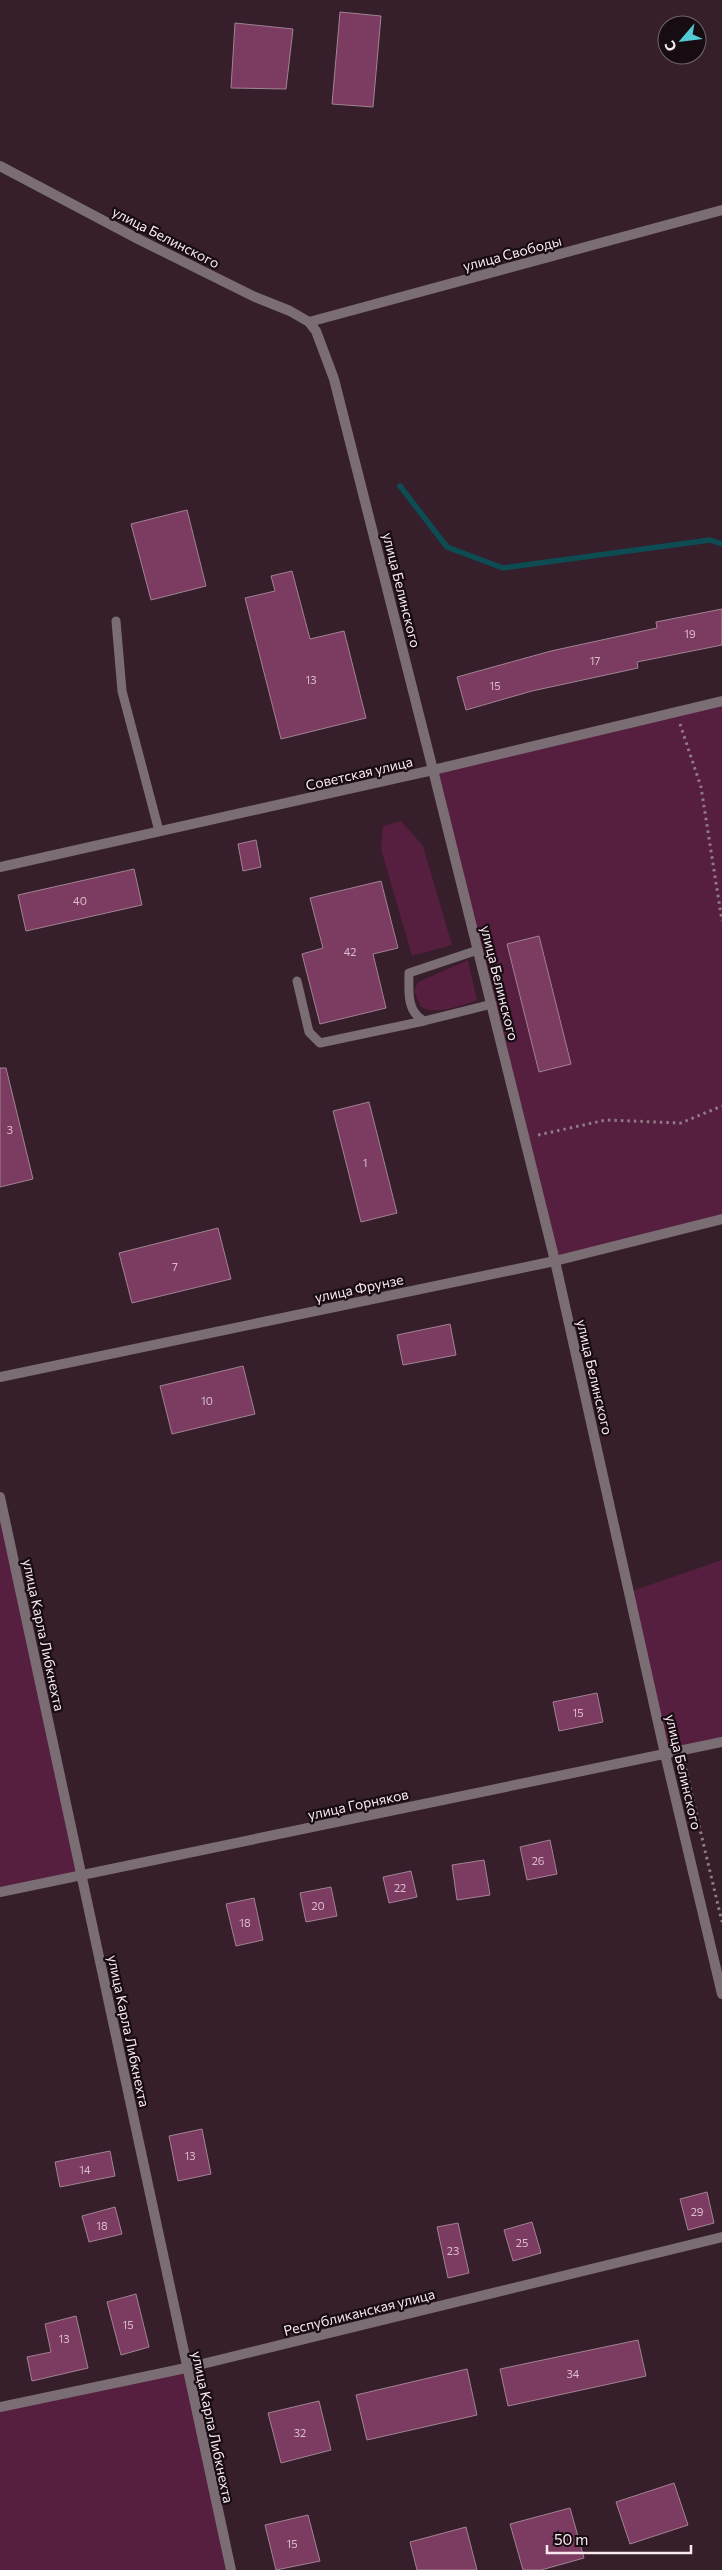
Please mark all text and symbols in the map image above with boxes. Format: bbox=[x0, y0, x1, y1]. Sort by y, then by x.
north arrow bbox=[657, 15, 707, 65]
text: С bbox=[660, 38, 680, 55]
street label: улица Белинского bbox=[110, 203, 222, 271]
street label: улица Свободы bbox=[461, 232, 563, 274]
street label: улица Белинского bbox=[379, 531, 425, 649]
house number: 19 bbox=[684, 627, 696, 640]
house number: 17 bbox=[590, 654, 600, 667]
house number: 13 bbox=[306, 673, 316, 686]
house number: 15 bbox=[489, 679, 501, 692]
street label: Советская улица bbox=[304, 752, 414, 794]
house number: 40 bbox=[73, 894, 87, 907]
street label: улица Белинского bbox=[477, 924, 523, 1042]
house number: 42 bbox=[344, 945, 356, 958]
house number: 3 bbox=[7, 1123, 13, 1136]
house number: 1 bbox=[363, 1156, 367, 1169]
house number: 7 bbox=[172, 1260, 178, 1273]
street label: улица Фрунзе bbox=[313, 1270, 405, 1306]
street label: улица Белинского bbox=[573, 1318, 617, 1436]
house number: 10 bbox=[201, 1394, 213, 1407]
street label: улица Карла Либкнехта bbox=[20, 1557, 68, 1713]
house number: 15 bbox=[572, 1706, 584, 1719]
street label: улица Белинского bbox=[662, 1713, 706, 1831]
street label: улица Горняков bbox=[306, 1785, 410, 1823]
house number: 26 bbox=[532, 1854, 545, 1867]
house number: 22 bbox=[394, 1881, 406, 1894]
house number: 20 bbox=[311, 1899, 325, 1912]
house number: 18 bbox=[239, 1916, 251, 1929]
street label: улица Карла Либкнехта bbox=[105, 1953, 153, 2109]
house number: 13 bbox=[185, 2149, 195, 2162]
house number: 14 bbox=[79, 2163, 91, 2176]
house number: 29 bbox=[691, 2205, 704, 2218]
house number: 18 bbox=[96, 2219, 108, 2232]
house number: 25 bbox=[516, 2236, 528, 2249]
house number: 23 bbox=[447, 2244, 459, 2257]
street label: Республиканская улица bbox=[282, 2285, 436, 2339]
house number: 15 bbox=[122, 2318, 134, 2331]
house number: 13 bbox=[59, 2332, 69, 2345]
street label: улица Карла Либкнехта bbox=[189, 2349, 237, 2505]
house number: 34 bbox=[567, 2367, 580, 2380]
house number: 32 bbox=[294, 2426, 306, 2439]
scale bar bbox=[547, 2522, 691, 2554]
text: 50 m bbox=[554, 2530, 588, 2548]
house number: 15 bbox=[286, 2537, 298, 2550]

